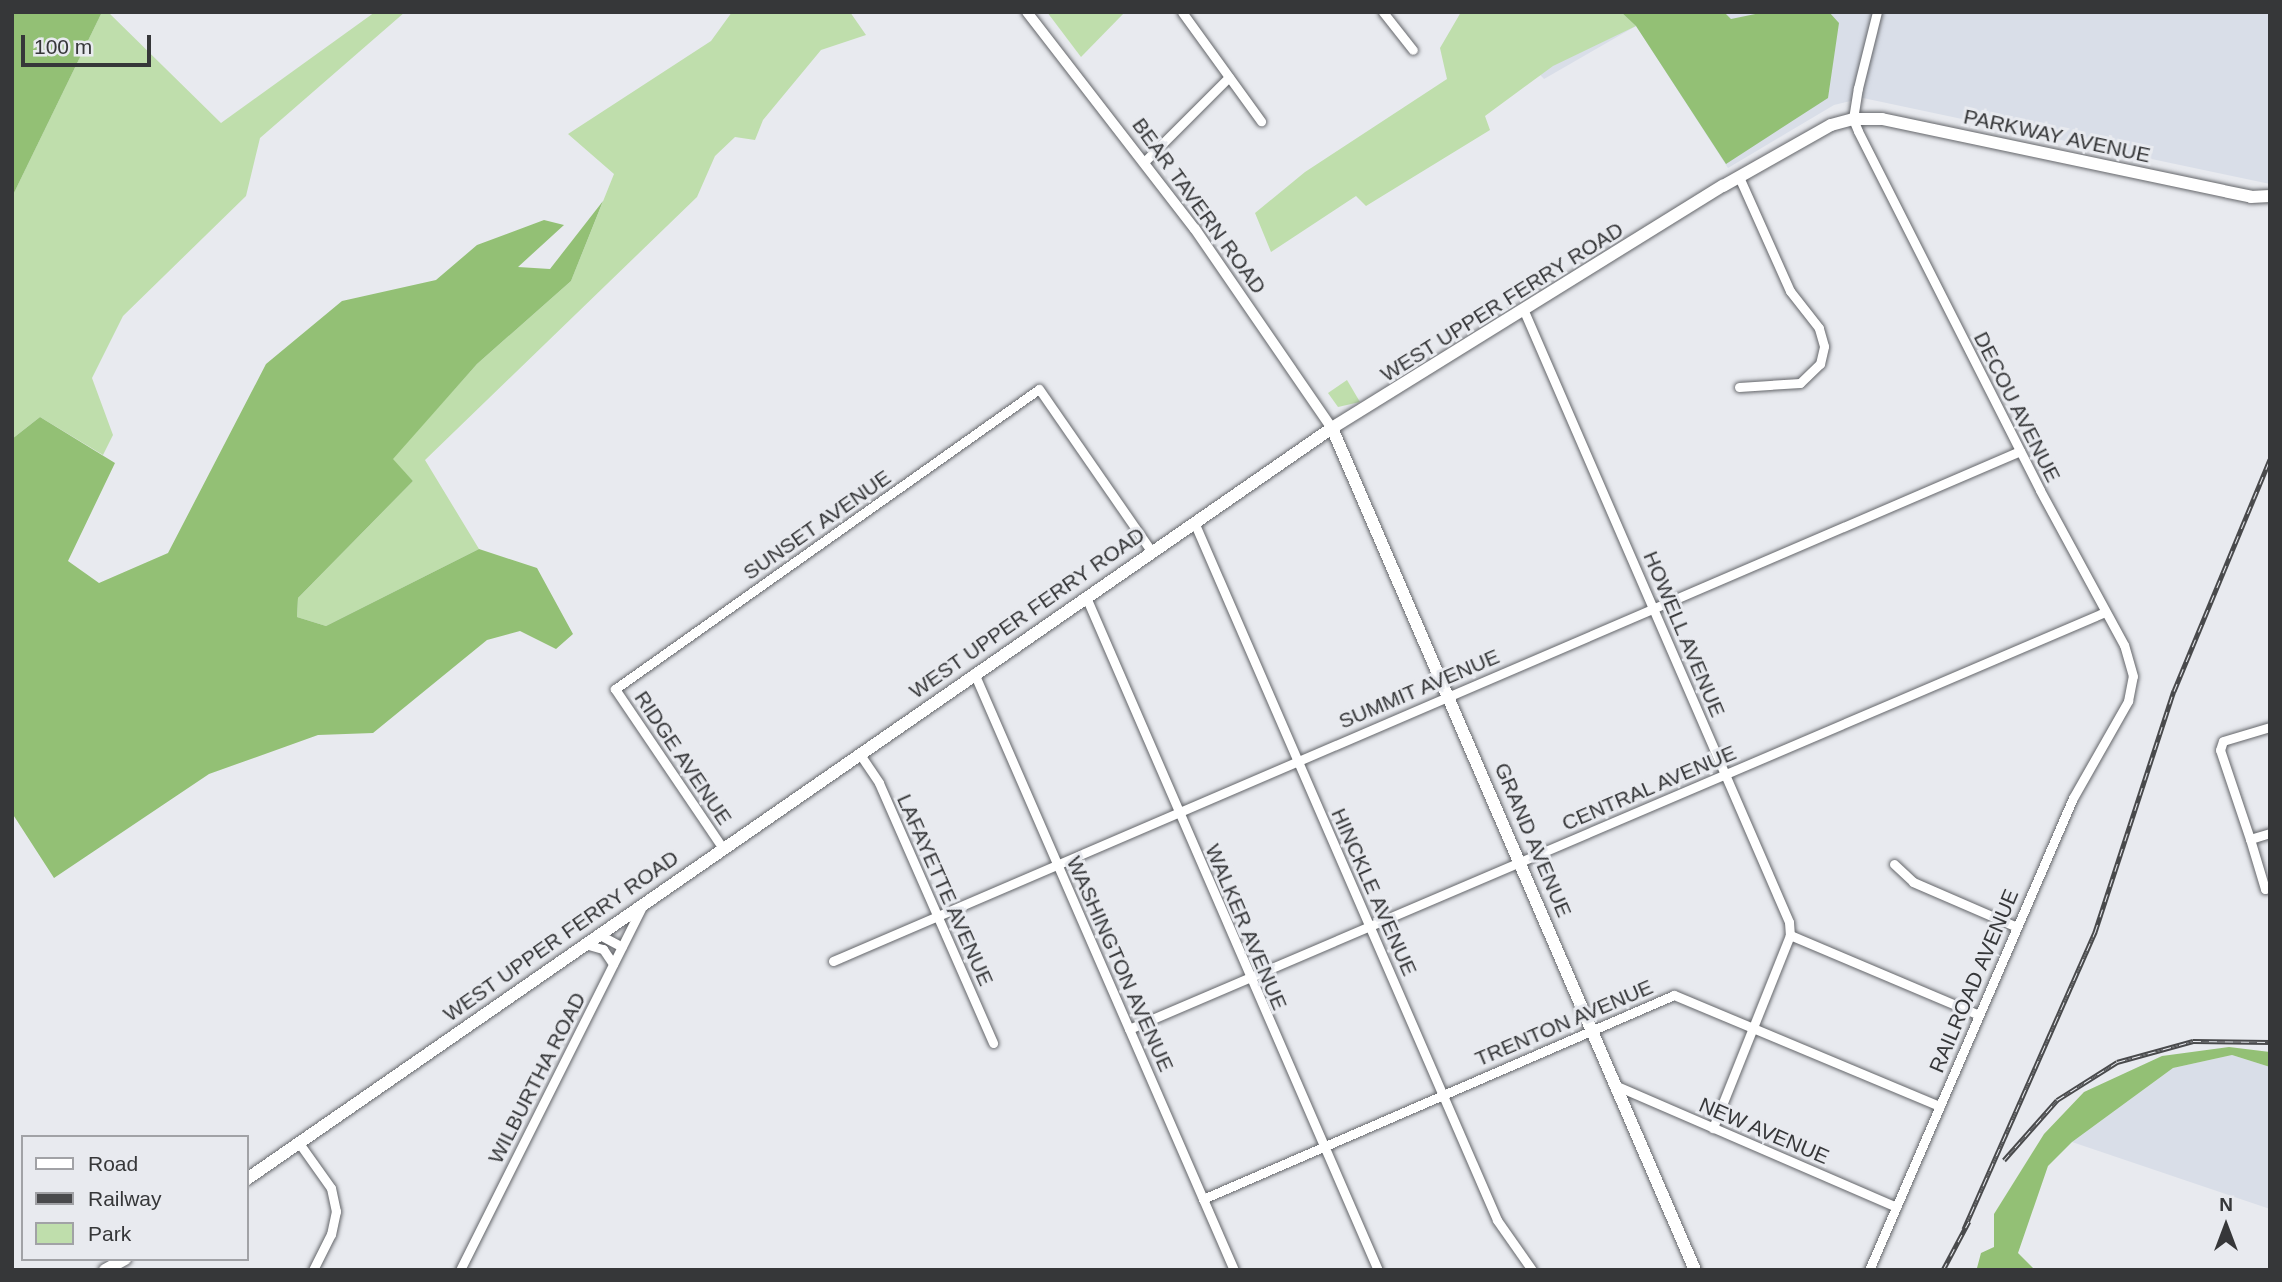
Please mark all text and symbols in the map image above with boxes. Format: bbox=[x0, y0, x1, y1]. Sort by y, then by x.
scale bar bbox=[24, 21, 154, 65]
text: 100 m bbox=[34, 35, 92, 58]
street label: PARKWAY AVENUE bbox=[1961, 104, 2153, 168]
street label: BEAR TAVERN ROAD bbox=[1127, 113, 1271, 299]
street label: WEST UPPER FERRY ROAD bbox=[1376, 217, 1628, 387]
street label: DECOU AVENUE bbox=[1968, 327, 2066, 487]
street label: SUNSET AVENUE bbox=[738, 464, 896, 586]
street label: WEST UPPER FERRY ROAD bbox=[904, 522, 1150, 704]
street label: HOWELL AVENUE bbox=[1637, 547, 1731, 721]
street label: SUMMIT AVENUE bbox=[1334, 644, 1504, 734]
street label: RIDGE AVENUE bbox=[629, 686, 737, 830]
street label: CENTRAL AVENUE bbox=[1557, 740, 1741, 836]
street label: GRAND AVENUE bbox=[1489, 758, 1577, 922]
street label: LAFAYETTE AVENUE bbox=[891, 790, 999, 990]
street label: HINCKLE AVENUE bbox=[1326, 804, 1422, 980]
street label: WALKER AVENUE bbox=[1200, 840, 1292, 1014]
street label: WEST UPPER FERRY ROAD bbox=[438, 845, 684, 1027]
street label: WASHINGTON AVENUE bbox=[1061, 852, 1179, 1076]
street label: RAILROAD AVENUE bbox=[1924, 885, 2024, 1077]
street label: TRENTON AVENUE bbox=[1471, 974, 1657, 1072]
street label: WILBURTHA ROAD bbox=[483, 988, 591, 1168]
street label: NEW AVENUE bbox=[1695, 1092, 1833, 1170]
legend bbox=[21, 1135, 248, 1261]
text: Road bbox=[88, 1152, 138, 1175]
text: Railway bbox=[88, 1187, 162, 1210]
north arrow bbox=[2191, 1191, 2261, 1261]
text: N bbox=[2219, 1194, 2233, 1215]
text: Park bbox=[88, 1222, 131, 1245]

